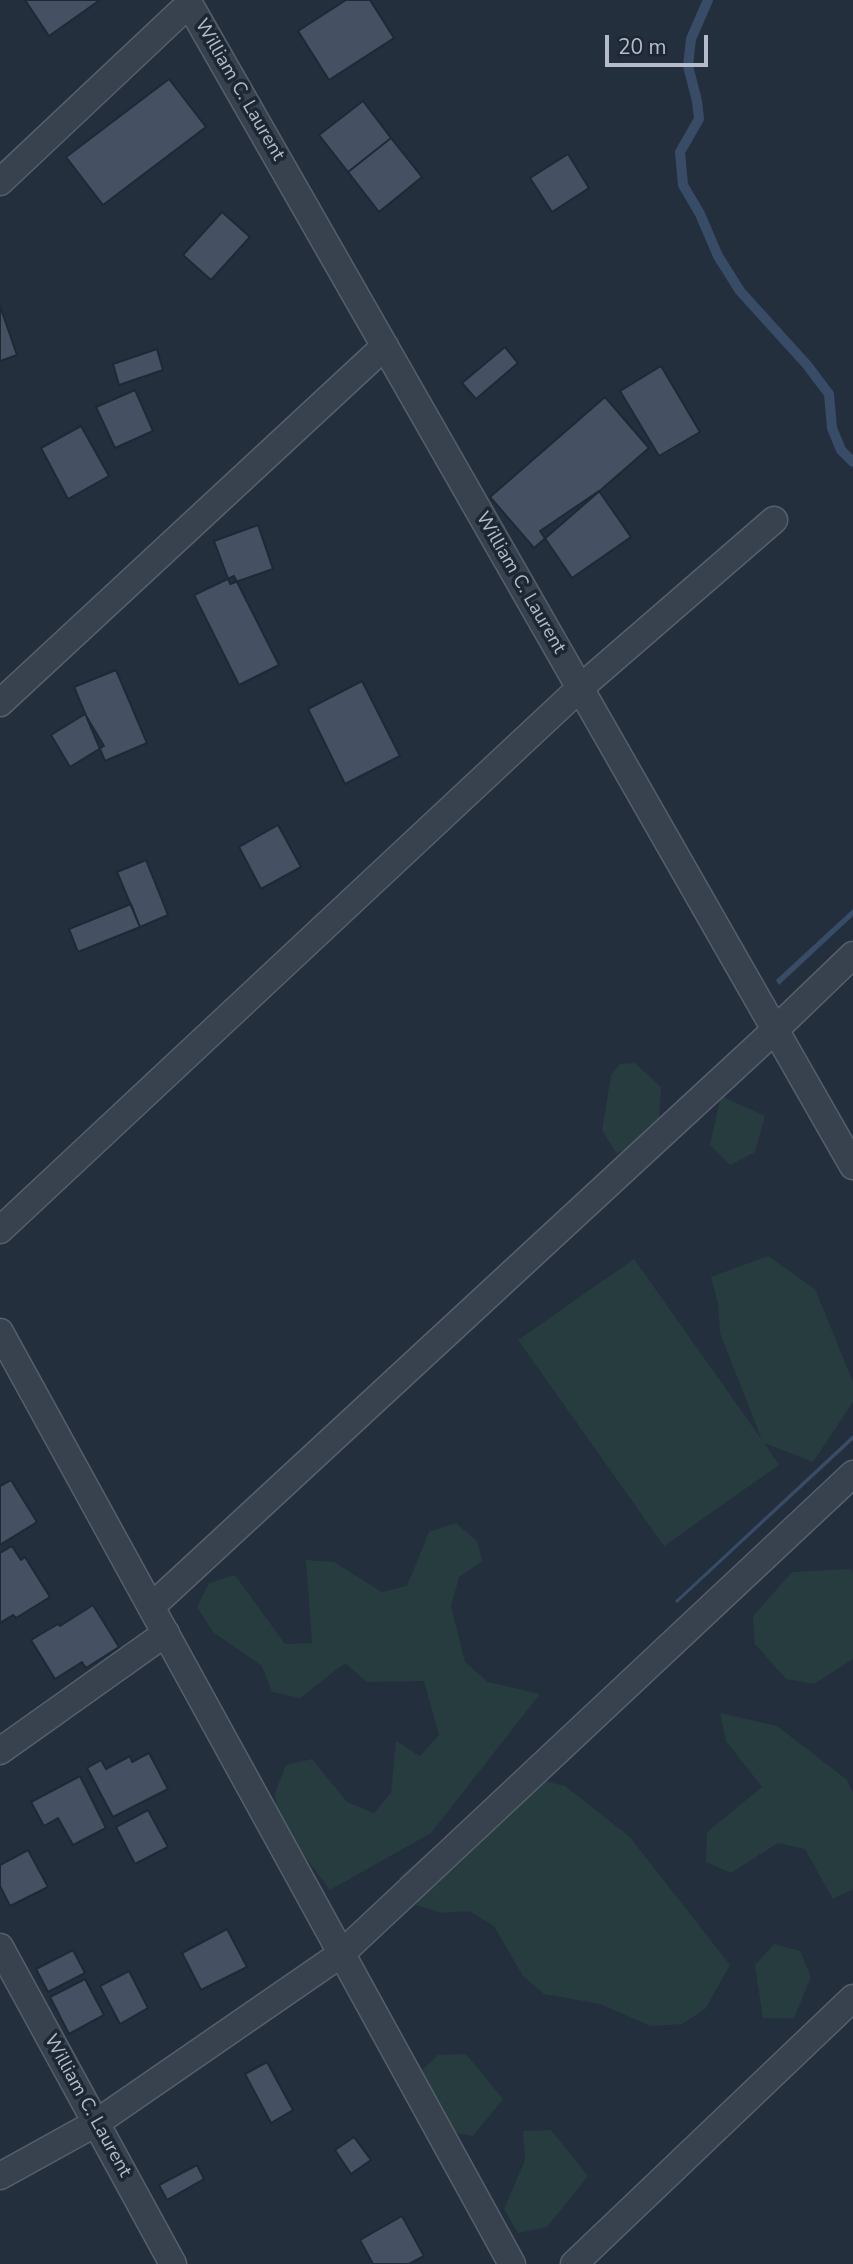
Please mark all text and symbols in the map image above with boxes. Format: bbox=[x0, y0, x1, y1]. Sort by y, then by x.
street label: William C. Laurent bbox=[189, 15, 289, 165]
scale bar bbox=[608, 21, 711, 65]
text: 20 m bbox=[618, 33, 667, 61]
street label: William C. Laurent bbox=[470, 508, 570, 658]
street label: William C. Laurent bbox=[38, 2031, 136, 2181]

